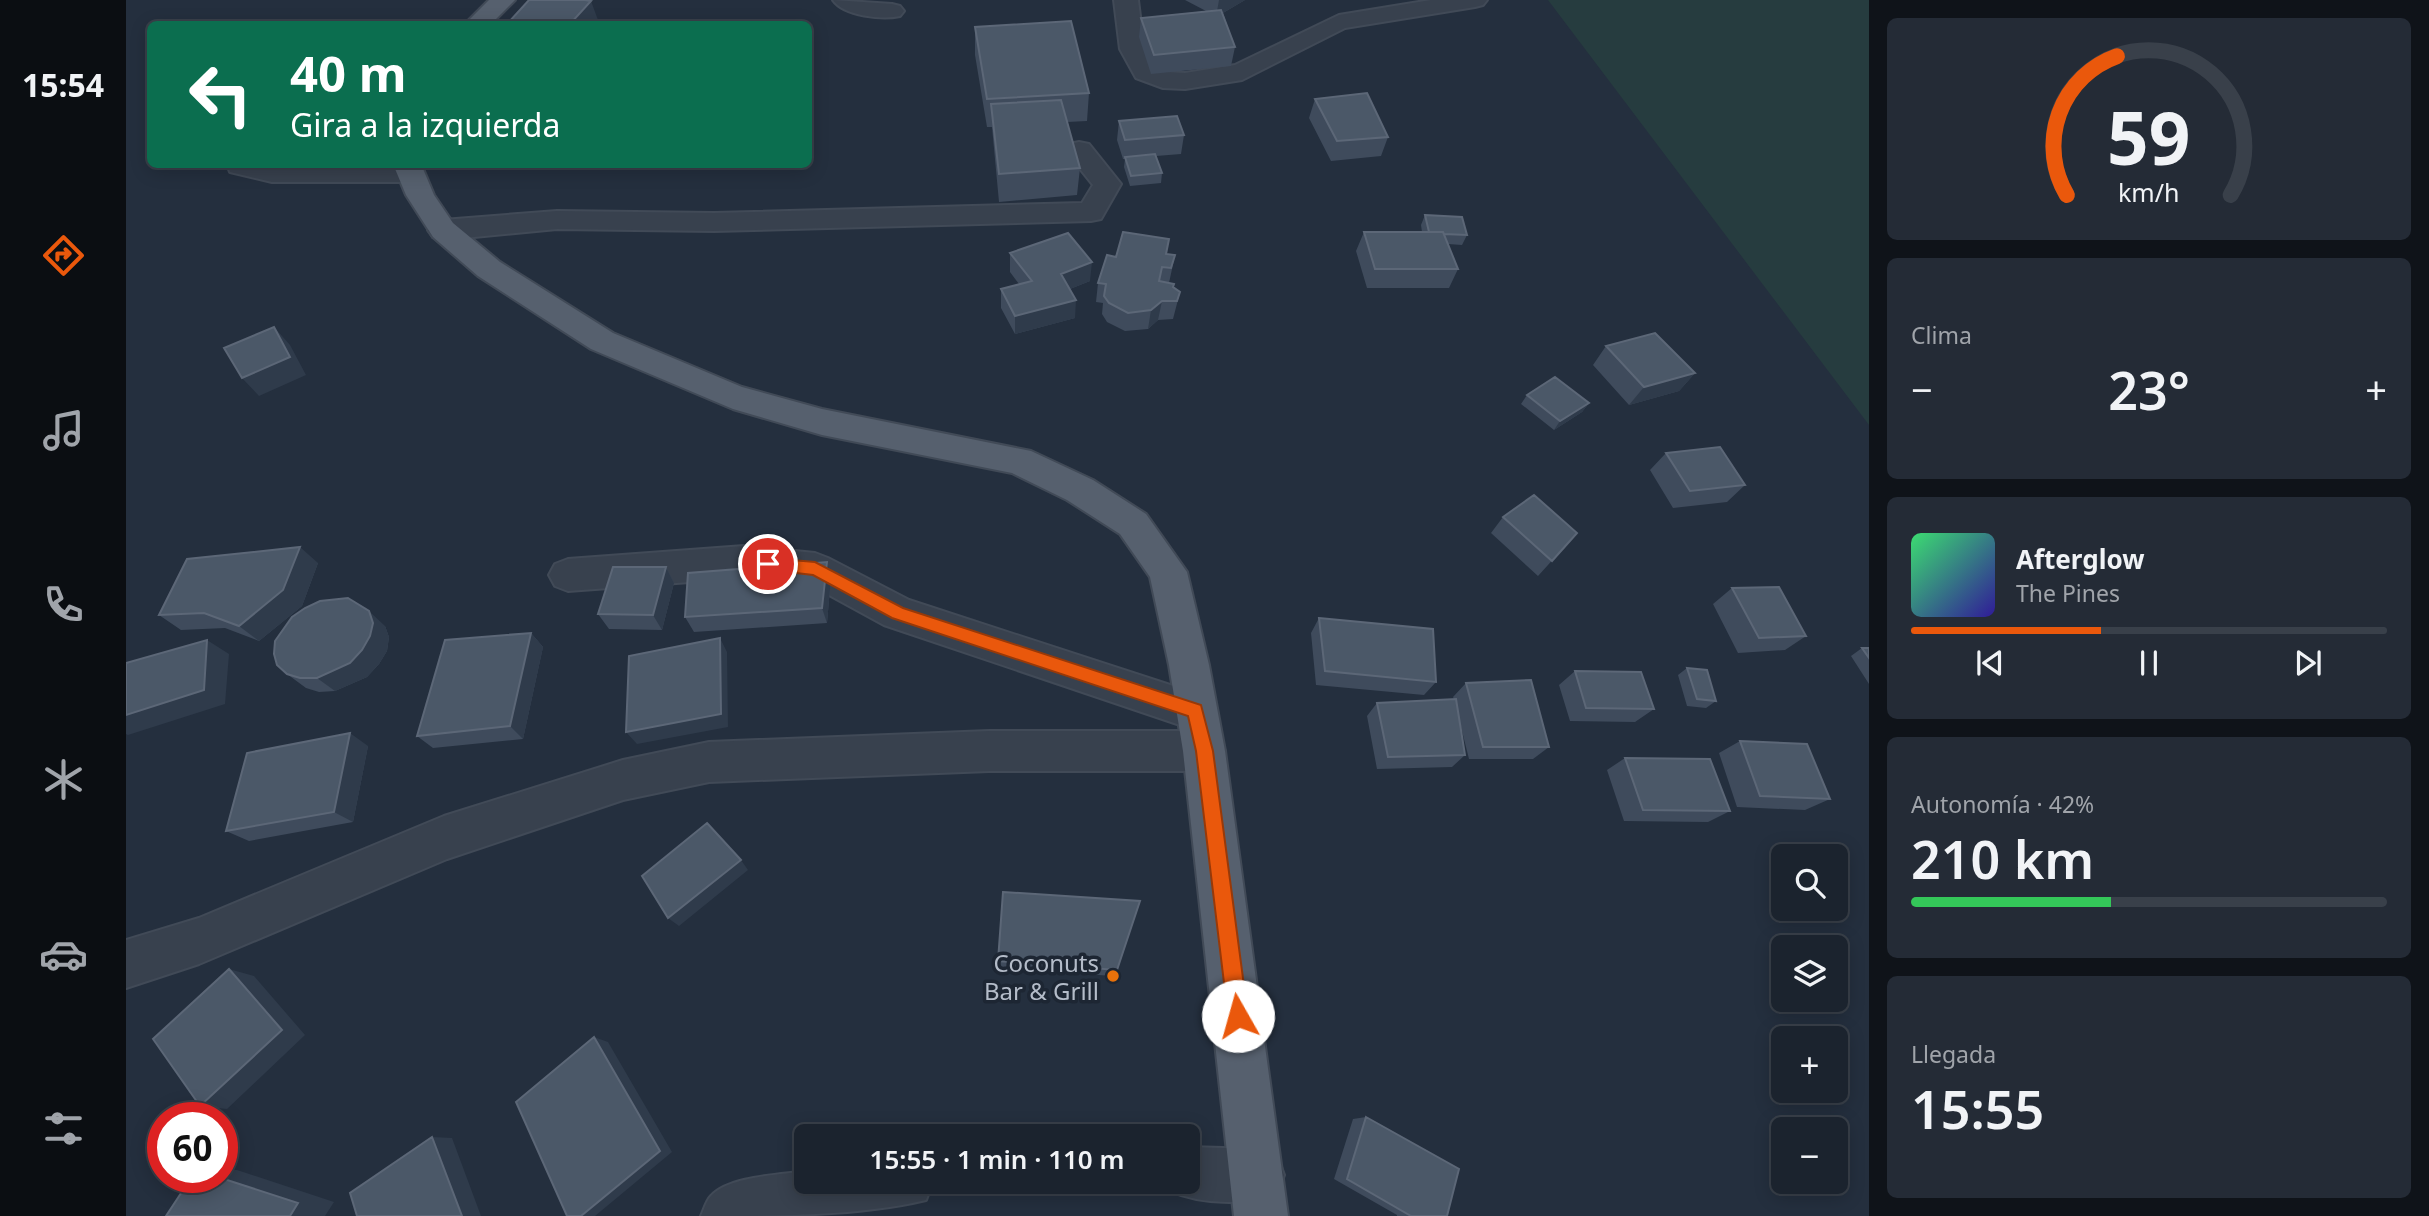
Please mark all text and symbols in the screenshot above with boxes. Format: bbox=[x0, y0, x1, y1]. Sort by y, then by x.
text: 40 m bbox=[290, 40, 407, 106]
icon: left bbox=[175, 49, 266, 140]
text: 15:54 bbox=[22, 63, 104, 106]
text: 59 bbox=[2107, 87, 2191, 186]
text: Gira a la izquierda bbox=[290, 103, 560, 146]
text: km/h bbox=[2118, 175, 2180, 209]
icon: directions bbox=[39, 231, 88, 280]
text: Clima bbox=[1911, 319, 1972, 351]
text: 23° bbox=[2108, 354, 2190, 425]
text: − bbox=[1911, 363, 1933, 415]
text: + bbox=[2365, 363, 2387, 415]
icon: music bbox=[39, 406, 88, 455]
pin bbox=[738, 534, 798, 594]
text: Afterglow bbox=[2016, 541, 2144, 577]
icon: arrive bbox=[749, 545, 787, 583]
text: The Pines bbox=[2016, 577, 2120, 609]
icon: phone bbox=[39, 580, 88, 629]
icon: previous bbox=[1971, 644, 2009, 682]
icon: pause bbox=[2130, 644, 2168, 682]
icon: next bbox=[2289, 644, 2327, 682]
icon: climate bbox=[39, 755, 88, 804]
text: Autonomía · 42% bbox=[1911, 788, 2094, 820]
text: 210 km bbox=[1911, 823, 2094, 894]
map controls bbox=[1771, 844, 1848, 1194]
button: search bbox=[1771, 844, 1848, 921]
icon: car bbox=[39, 930, 88, 979]
button: layers bbox=[1771, 935, 1848, 1012]
place label: Coconuts Bar & Grill bbox=[984, 946, 1099, 1007]
marker: Coconuts Bar & Grill bbox=[1105, 968, 1121, 984]
position arrow bbox=[1201, 979, 1275, 1053]
button: + bbox=[1771, 1026, 1848, 1103]
text: Llegada bbox=[1911, 1038, 1996, 1070]
text: 15:55 bbox=[1911, 1073, 2044, 1144]
speed limit sign: 60 bbox=[147, 1102, 238, 1193]
icon: filters bbox=[39, 1104, 88, 1153]
button: − bbox=[1771, 1117, 1848, 1194]
text: 15:55 · 1 min · 110 m bbox=[870, 1141, 1124, 1177]

